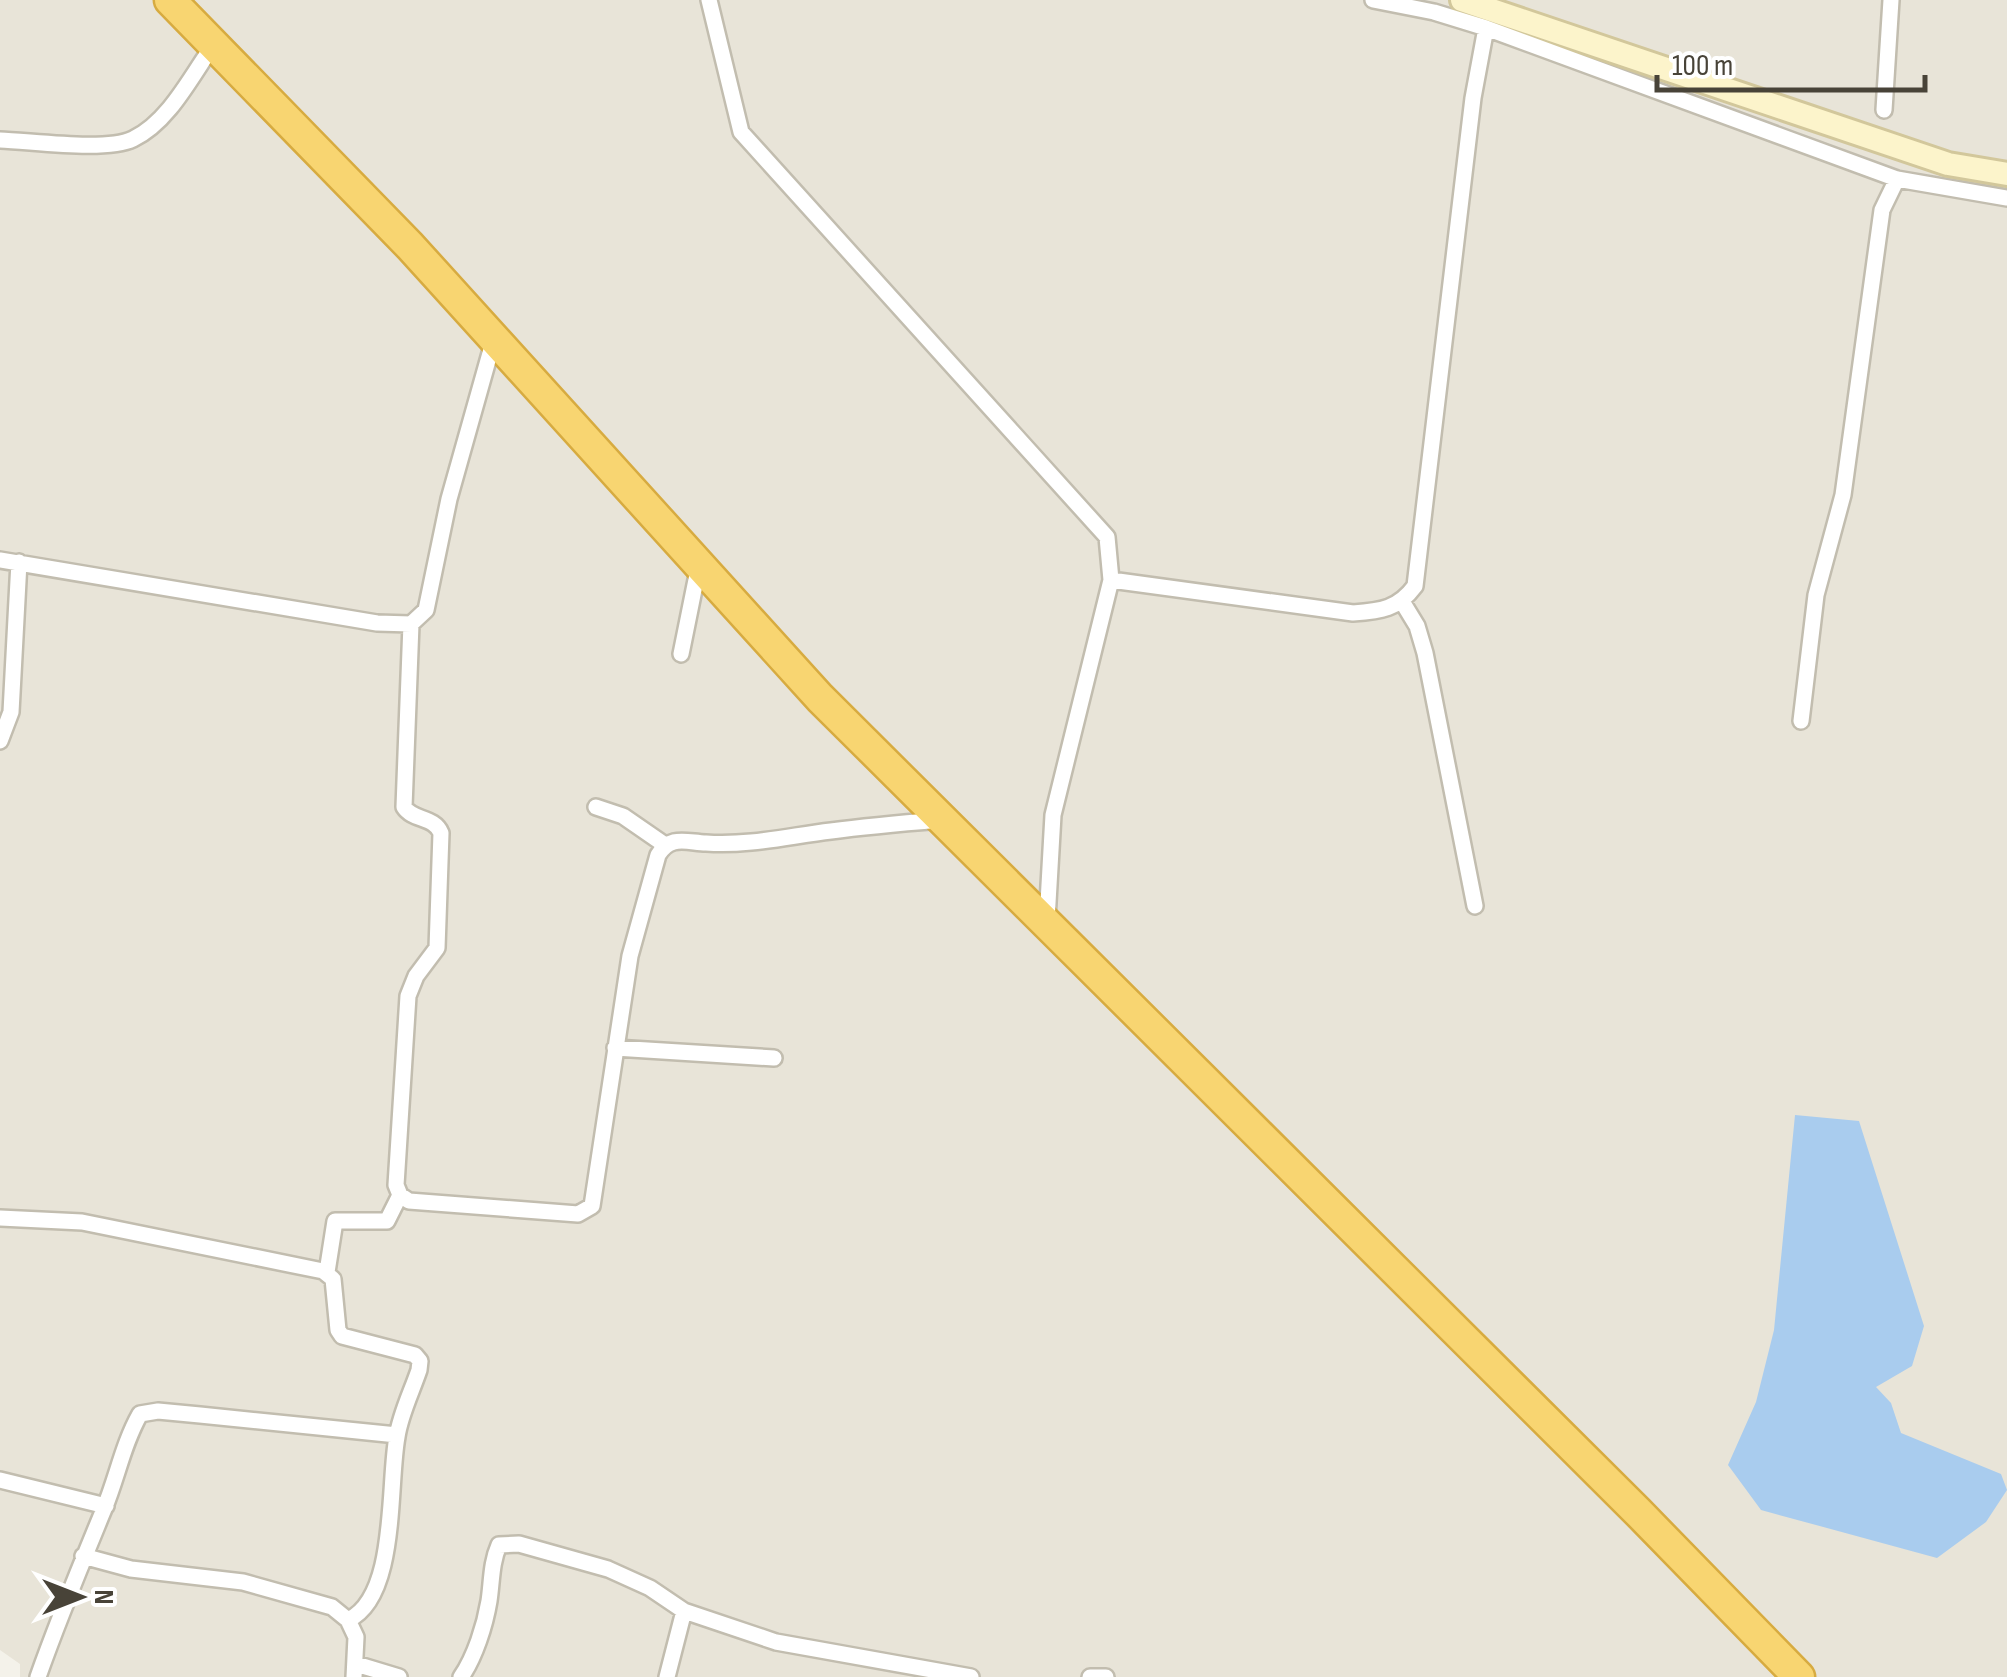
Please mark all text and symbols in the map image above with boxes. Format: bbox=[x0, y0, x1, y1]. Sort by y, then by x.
scale bar bbox=[1657, 30, 1924, 92]
text: 100 m bbox=[1672, 48, 1733, 84]
north arrow bbox=[30, 1547, 130, 1647]
text: N bbox=[87, 1590, 120, 1604]

